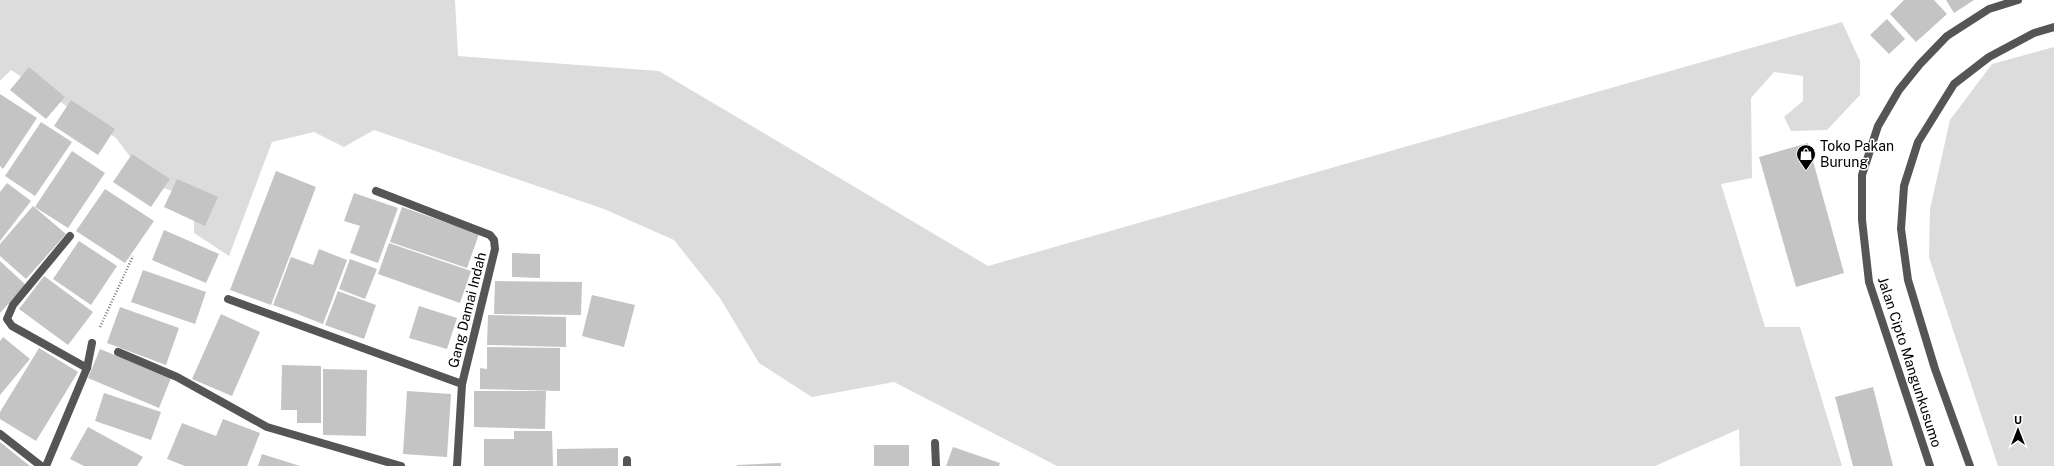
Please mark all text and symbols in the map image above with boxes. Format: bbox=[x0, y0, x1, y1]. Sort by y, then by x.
place label: Toko Pakan Burung bbox=[1820, 138, 1894, 170]
shop icon: Toko Pakan Burung bbox=[1795, 143, 1817, 171]
street label: Gang Damai Indah bbox=[445, 251, 489, 369]
street label: Jalan Cipto Mangunkusumo bbox=[1875, 275, 1945, 449]
north arrow bbox=[1998, 410, 2038, 450]
text: U bbox=[2014, 414, 2022, 426]

